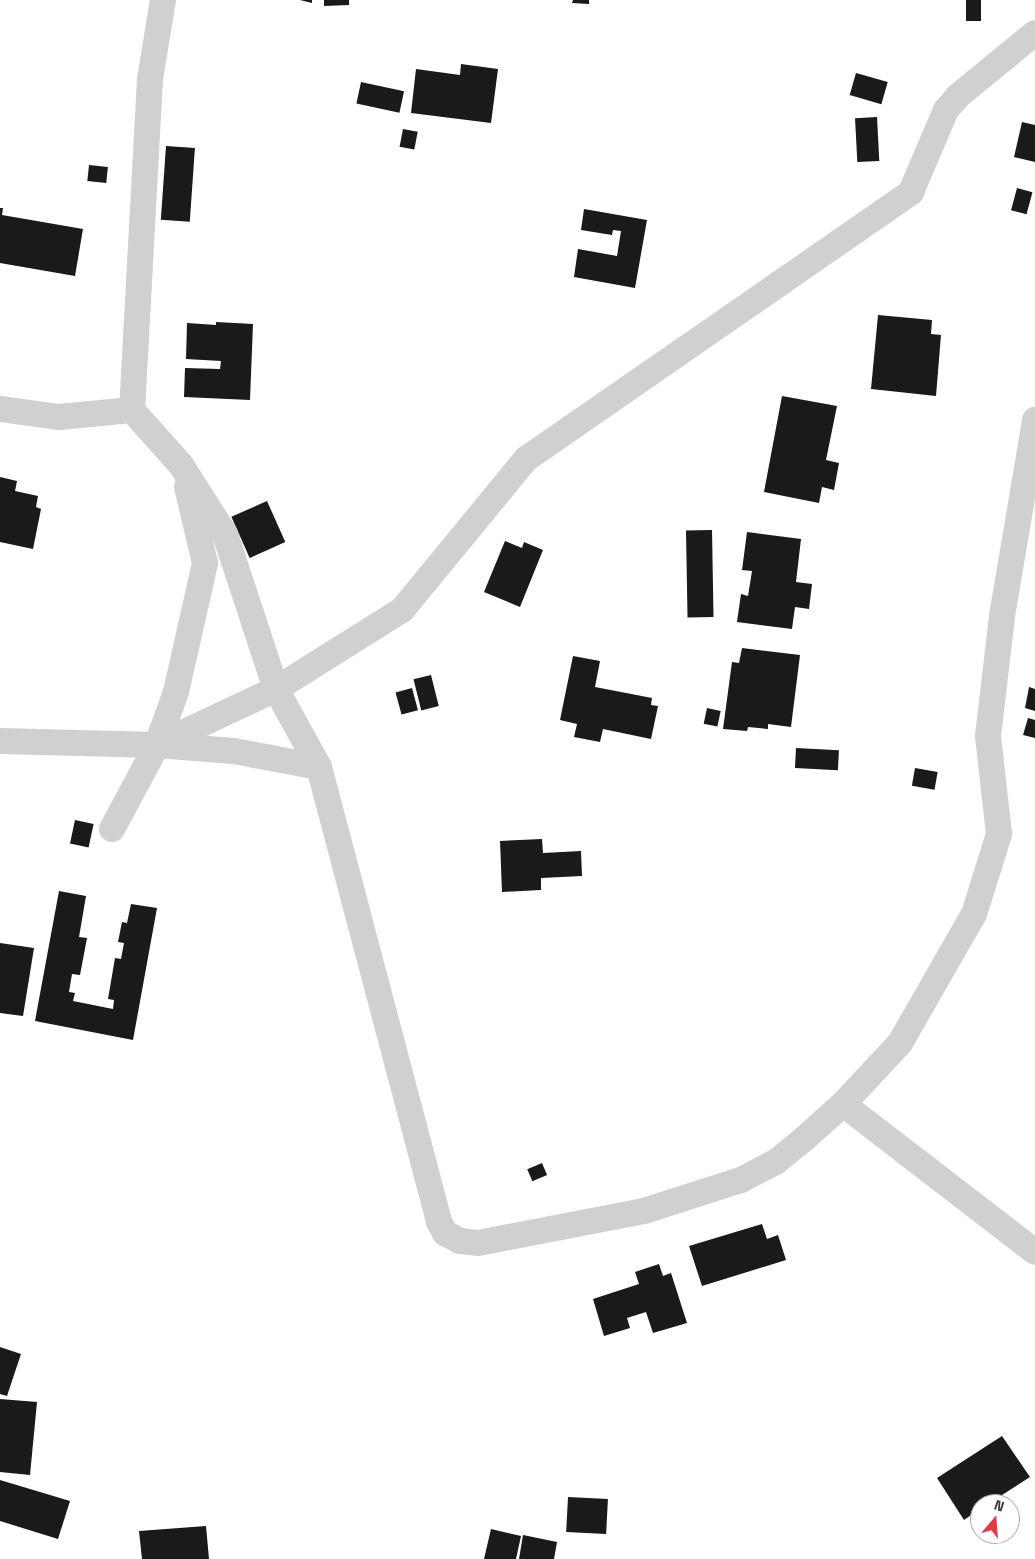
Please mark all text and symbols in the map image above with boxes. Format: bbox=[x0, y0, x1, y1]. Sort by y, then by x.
north arrow bbox=[970, 1494, 1020, 1544]
text: N bbox=[992, 1496, 1007, 1516]

